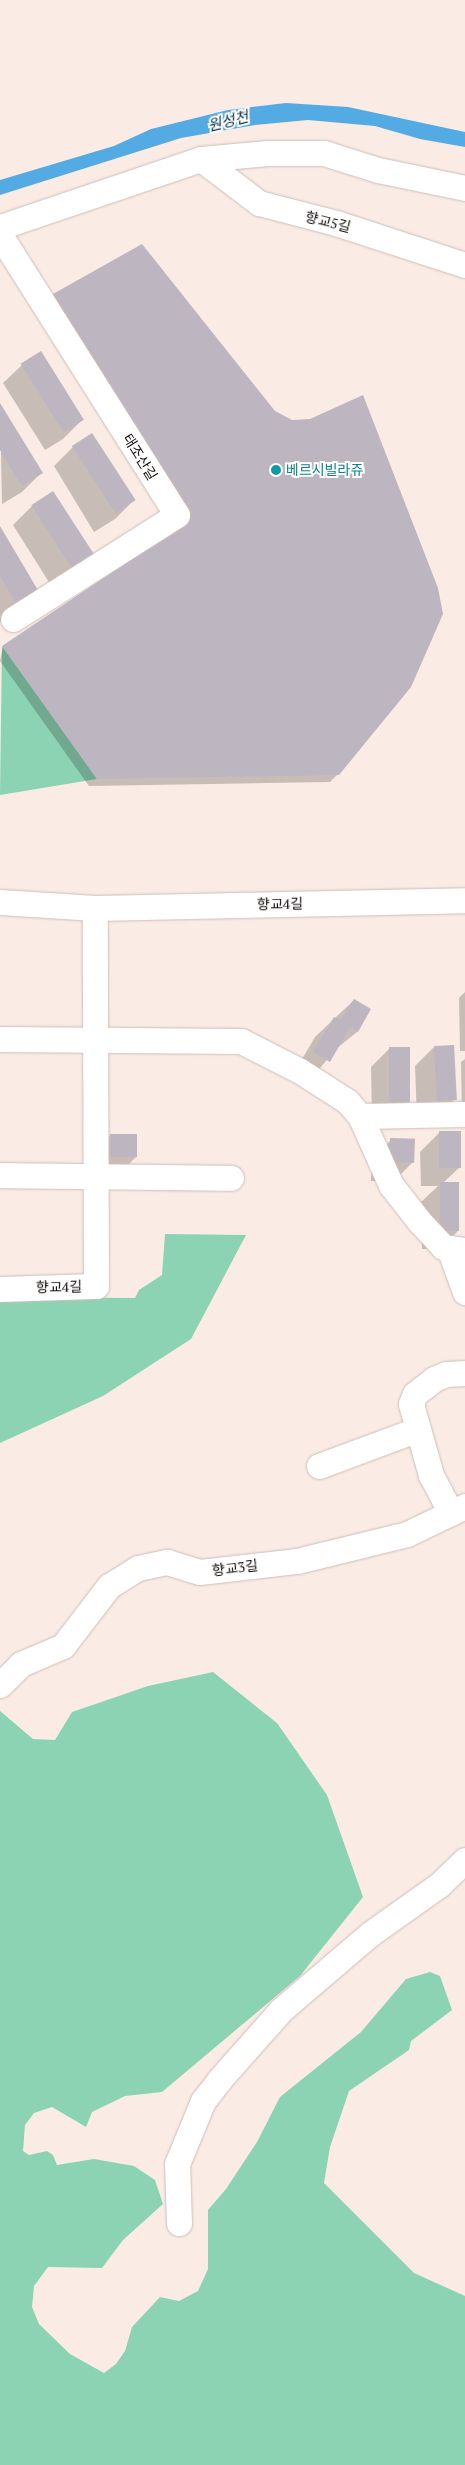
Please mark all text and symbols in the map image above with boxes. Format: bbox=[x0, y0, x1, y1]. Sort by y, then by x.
water label: 원성천 bbox=[206, 107, 250, 135]
street label: 향교5길 bbox=[304, 208, 352, 236]
street label: 태조산길 bbox=[119, 431, 161, 483]
place label: 베르시빌라쥬 bbox=[286, 462, 363, 478]
marker: 베르시빌라쥬 bbox=[270, 464, 282, 476]
street label: 향교4길 bbox=[257, 895, 303, 913]
street label: 향교4길 bbox=[36, 1278, 82, 1296]
street label: 향교3길 bbox=[211, 1557, 259, 1579]

